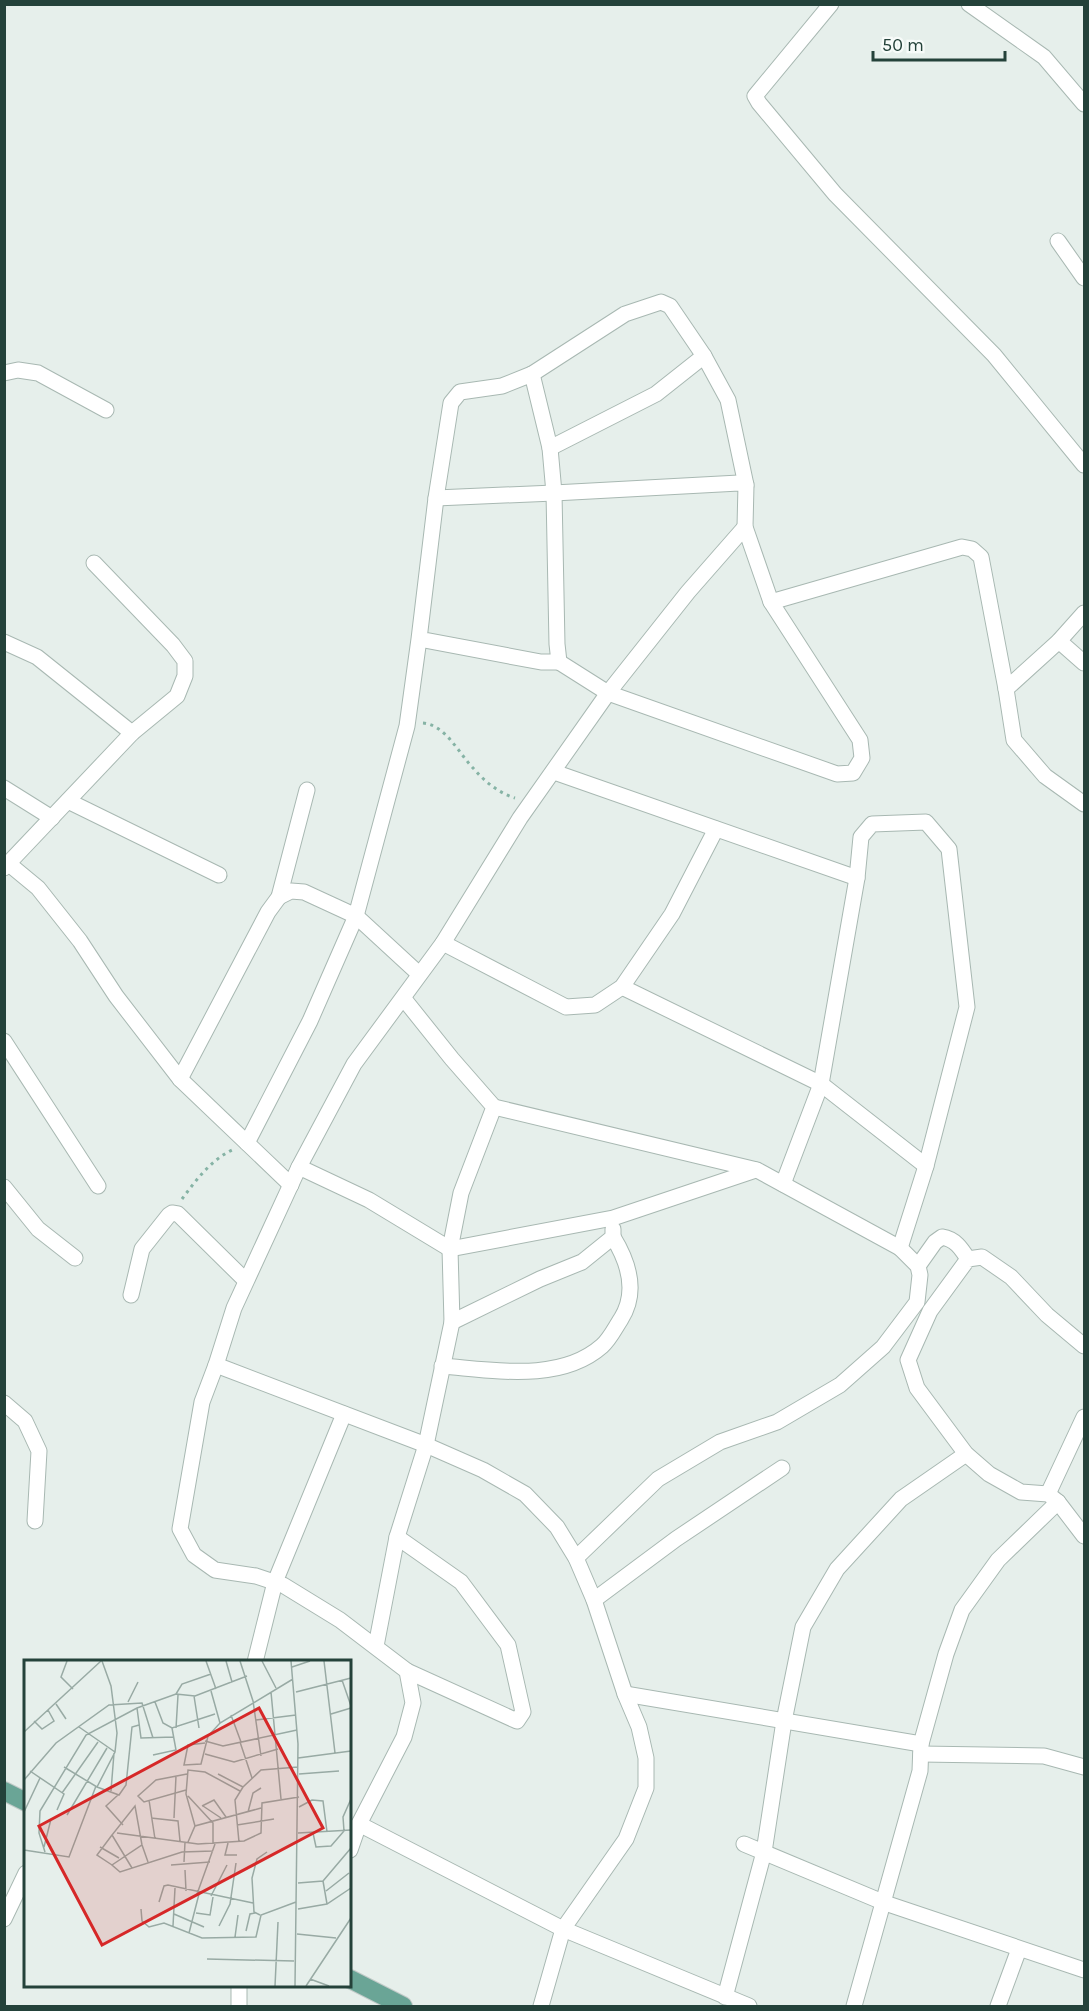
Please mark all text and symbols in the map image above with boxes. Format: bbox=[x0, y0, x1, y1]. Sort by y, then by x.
scale bar bbox=[873, 24, 1005, 62]
text: 50 m bbox=[882, 34, 924, 56]
inset map bbox=[24, 1660, 351, 1987]

